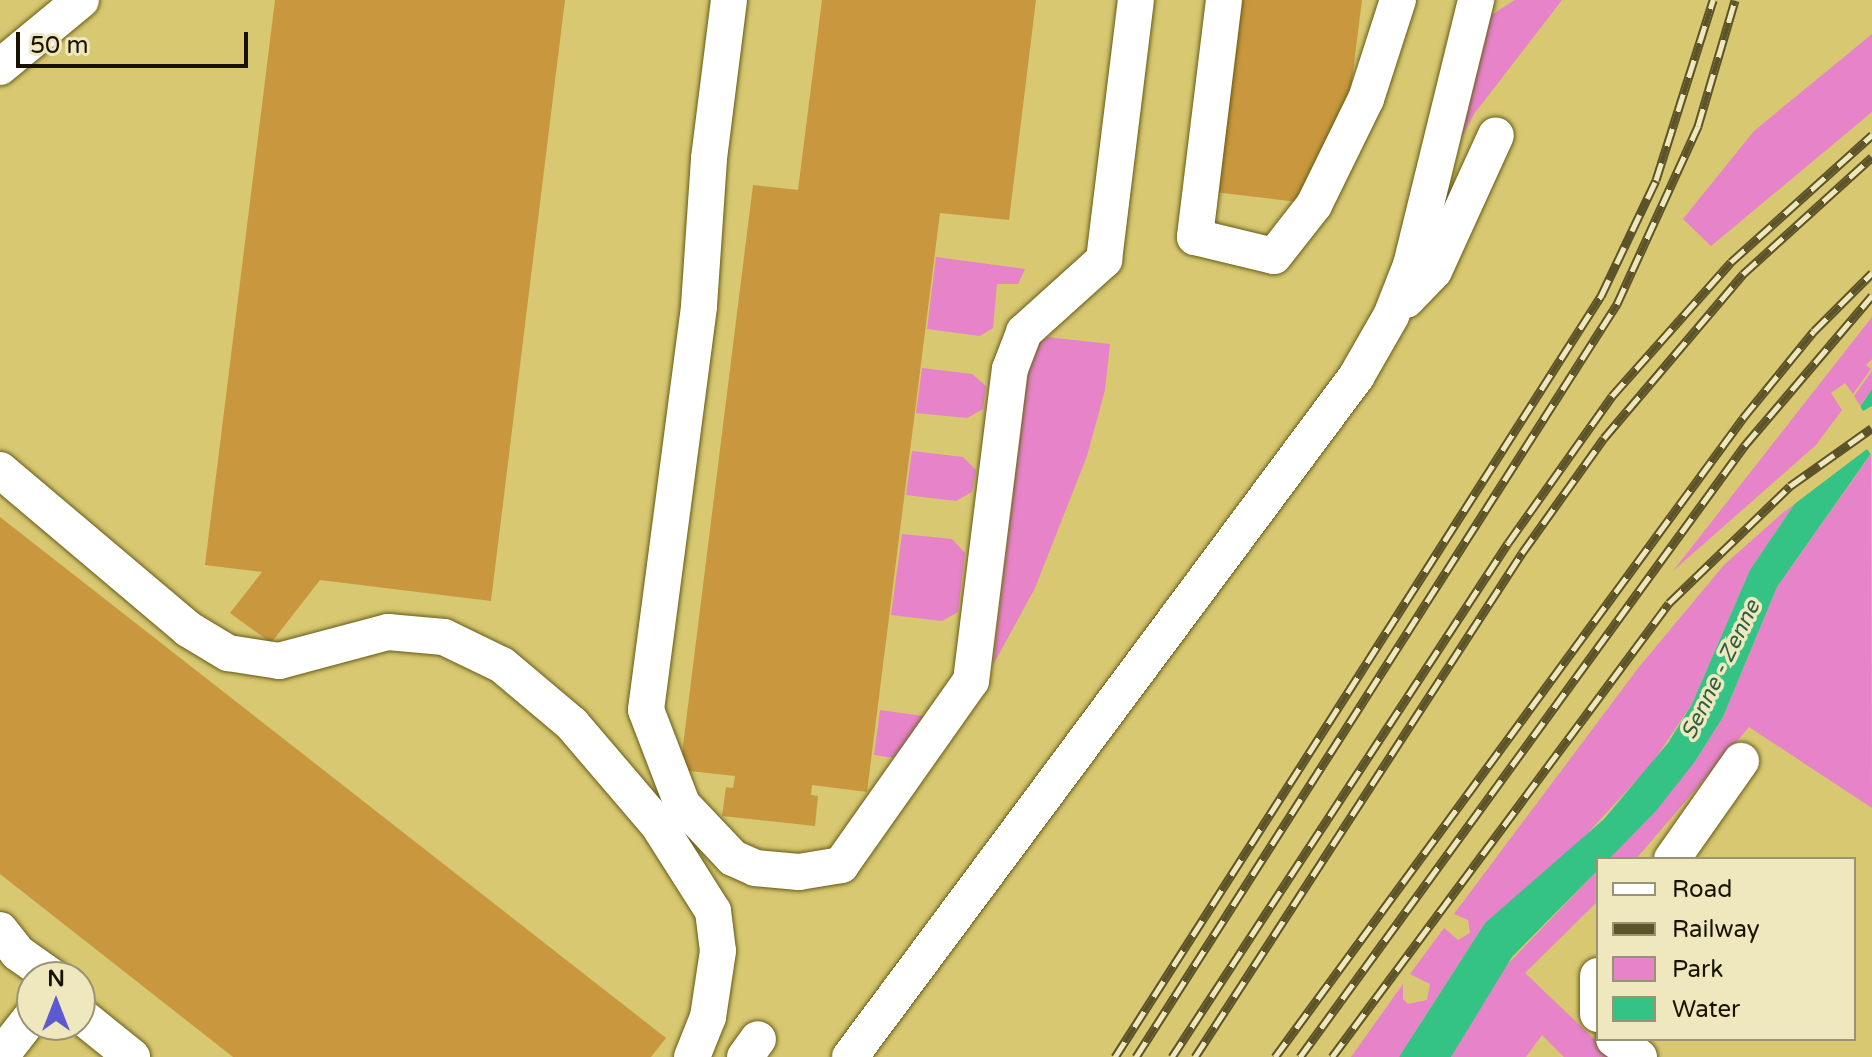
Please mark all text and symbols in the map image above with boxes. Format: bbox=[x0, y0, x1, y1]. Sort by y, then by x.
scale bar bbox=[20, 16, 252, 66]
text: 50 m bbox=[30, 31, 88, 60]
water label: Senne - Zenne bbox=[1676, 596, 1766, 744]
legend bbox=[1596, 857, 1856, 1041]
text: Road bbox=[1672, 875, 1732, 904]
text: Railway bbox=[1672, 915, 1760, 944]
text: Park bbox=[1672, 955, 1723, 984]
north arrow bbox=[16, 961, 96, 1041]
text: N bbox=[47, 966, 65, 992]
text: Water bbox=[1672, 995, 1740, 1024]

